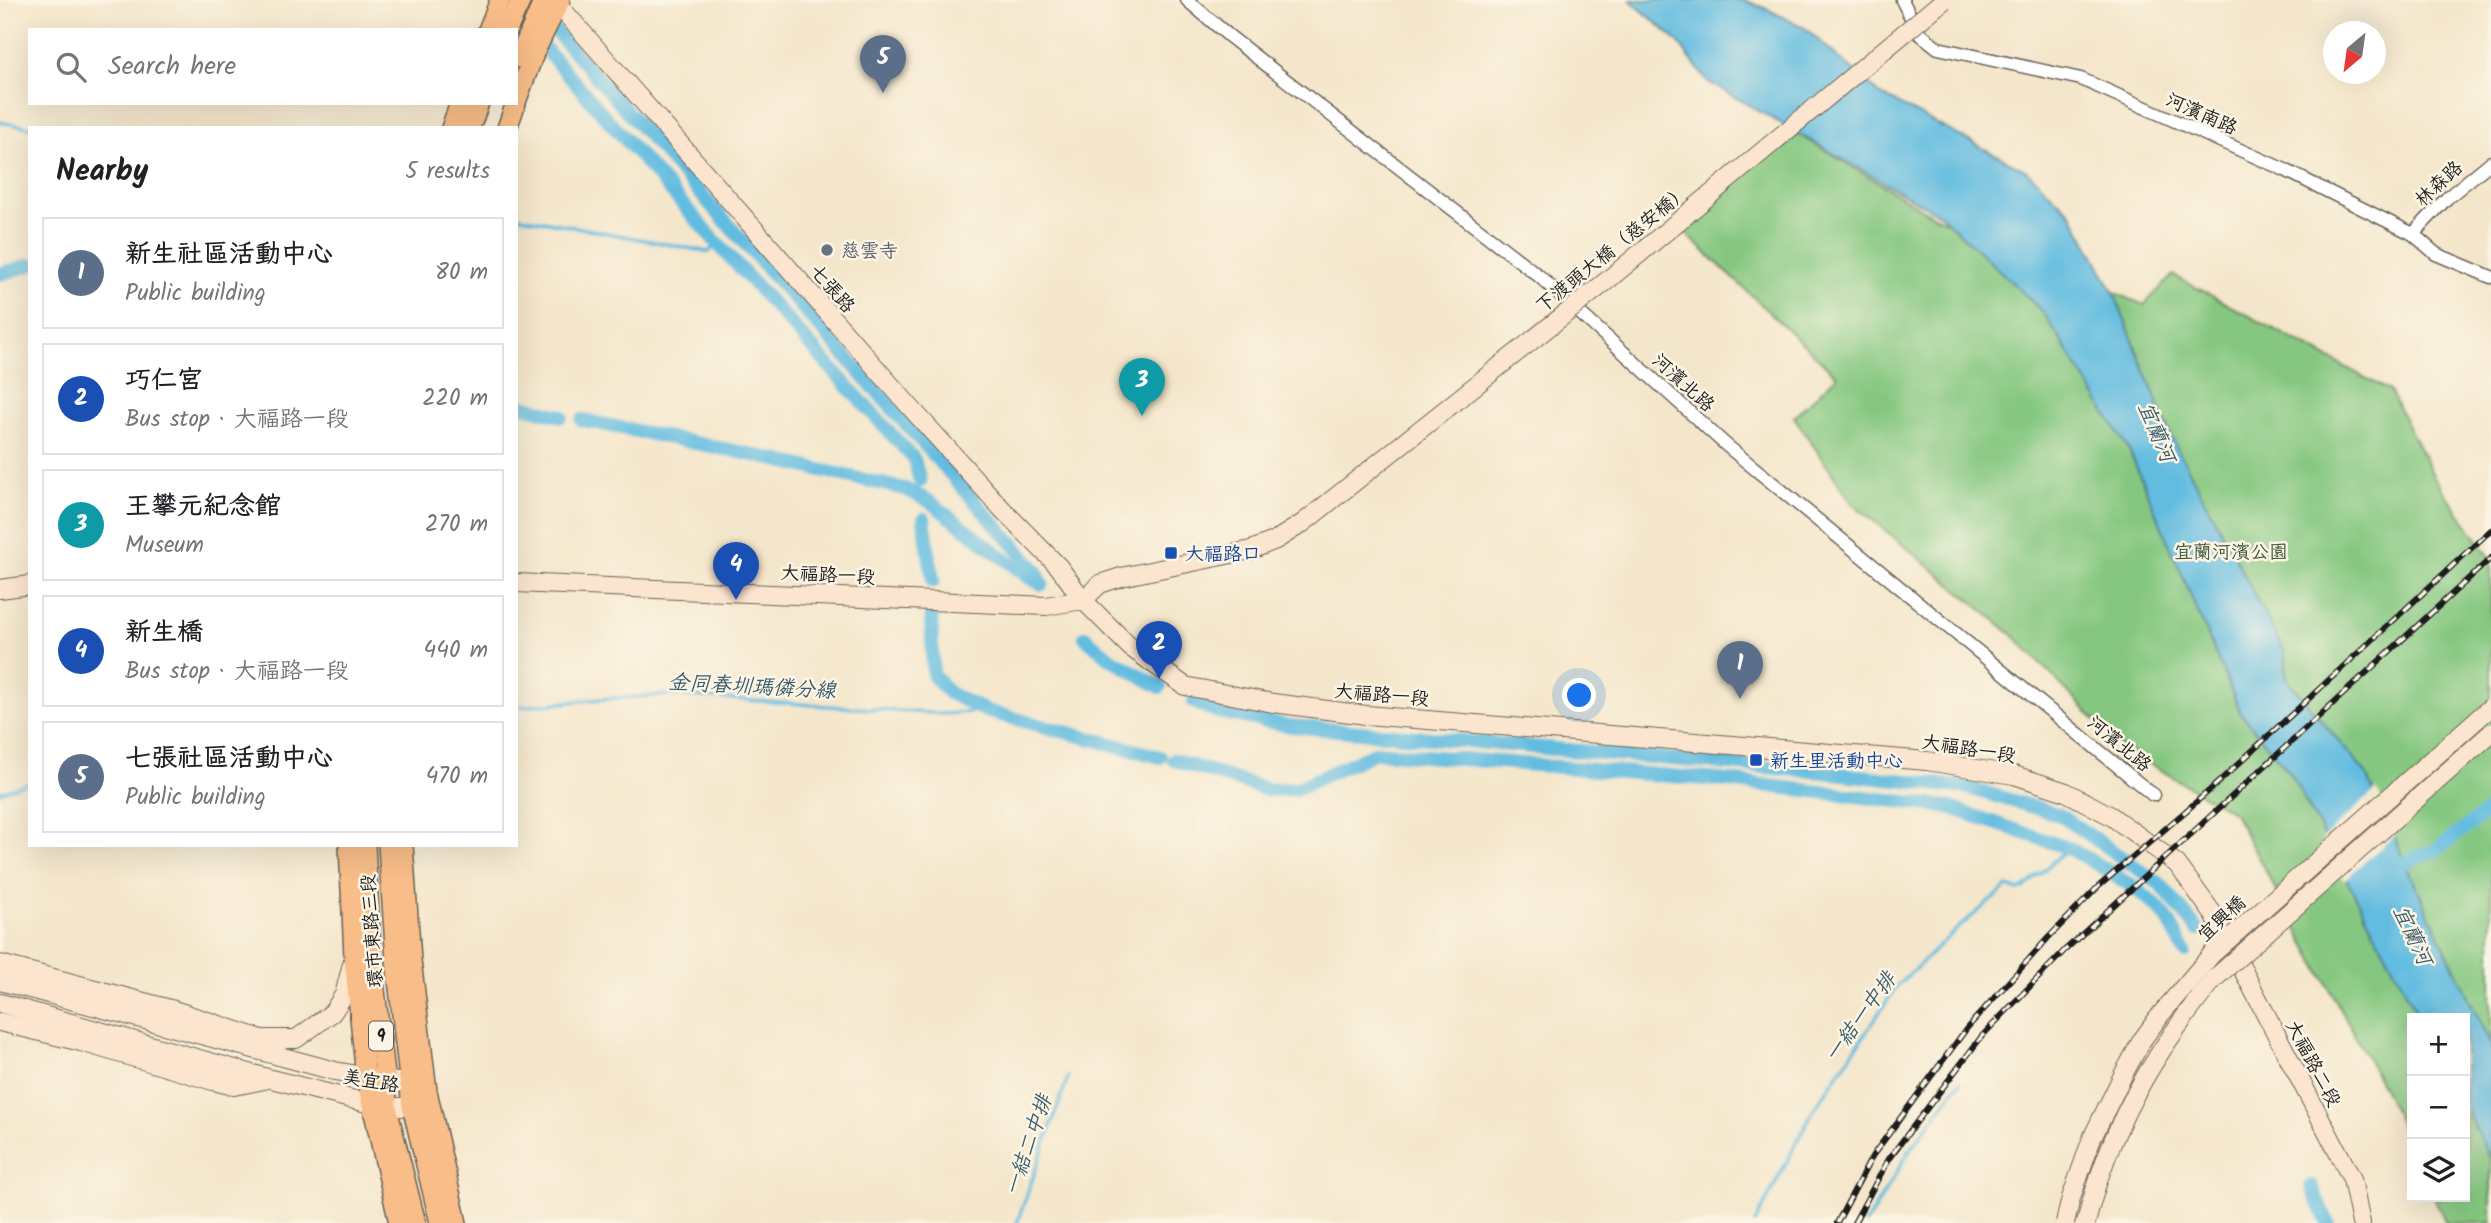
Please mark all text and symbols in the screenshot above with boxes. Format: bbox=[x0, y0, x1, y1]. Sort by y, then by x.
north arrow bbox=[2323, 21, 2386, 84]
search box bbox=[28, 28, 518, 105]
pin: 5 bbox=[860, 35, 906, 93]
text: Search here bbox=[108, 46, 236, 88]
icon: search bbox=[52, 48, 90, 86]
street label: 河濱南路 bbox=[2160, 86, 2242, 144]
text: Nearby bbox=[56, 148, 148, 196]
text: 5 results bbox=[405, 154, 490, 190]
street label: 林森路 bbox=[2408, 154, 2470, 215]
street label: 下渡頭大橋（慈安橋） bbox=[1530, 178, 1697, 321]
text: 新生社區活動中心 bbox=[125, 234, 333, 276]
place label: 慈雲寺 bbox=[841, 237, 898, 267]
marker: 慈雲寺 bbox=[819, 242, 835, 258]
text: 1 bbox=[78, 255, 84, 291]
text: 80 m bbox=[435, 255, 488, 291]
street label: 七張路 bbox=[801, 258, 862, 321]
text: Public building bbox=[125, 276, 266, 312]
street label: 河濱北路 bbox=[1644, 347, 1721, 420]
pin: 3 bbox=[1119, 358, 1165, 416]
text: 巧仁宮 bbox=[125, 360, 203, 402]
text: 2 bbox=[74, 381, 88, 417]
text: 220 m bbox=[422, 381, 488, 417]
water label: 宜蘭河 bbox=[2128, 397, 2184, 471]
text: Bus stop · 大福路一段 bbox=[125, 402, 349, 438]
text: 王攀元紀念館 bbox=[125, 486, 281, 528]
text: 3 bbox=[75, 507, 87, 543]
text: 270 m bbox=[425, 507, 488, 543]
text: Museum bbox=[125, 528, 204, 564]
park label: 宜蘭河濱公園 bbox=[2174, 538, 2288, 568]
place label: 大福路口 bbox=[1185, 540, 1261, 570]
pin: 4 bbox=[713, 542, 759, 600]
marker: 大福路口 bbox=[1163, 545, 1179, 561]
street label: 大福路一段 bbox=[780, 559, 876, 593]
text: 新生橋 bbox=[125, 612, 203, 654]
pin: 2 bbox=[1136, 621, 1182, 679]
text: 4 bbox=[75, 633, 87, 669]
text: 440 m bbox=[424, 633, 488, 669]
pin: 1 bbox=[1717, 641, 1763, 699]
text: Bus stop · 大福路一段 bbox=[125, 654, 349, 690]
water label: 金同春圳瑪僯分線 bbox=[667, 667, 838, 708]
street label: 大福路一段 bbox=[1333, 677, 1430, 715]
your location bbox=[1562, 678, 1596, 712]
street label: 河濱北路 bbox=[2080, 709, 2158, 780]
street label: 大福路一段 bbox=[1919, 728, 2018, 772]
text: 七張社區活動中心 bbox=[125, 738, 333, 780]
place label: 新生里活動中心 bbox=[1770, 747, 1903, 777]
marker: 新生里活動中心 bbox=[1748, 752, 1764, 768]
text: 5 bbox=[75, 759, 87, 795]
text: 470 m bbox=[426, 759, 488, 795]
text: Public building bbox=[125, 780, 266, 816]
street label: 環市東路三段 bbox=[354, 873, 392, 989]
street label: 宜興橋 bbox=[2191, 889, 2253, 950]
water label: 宜蘭河 bbox=[2383, 900, 2441, 974]
water label: 一結一中排 bbox=[1817, 964, 1907, 1070]
map controls bbox=[2407, 1013, 2470, 1202]
button: + bbox=[2407, 1013, 2470, 1076]
street label: 大福路二段 bbox=[2277, 1015, 2348, 1113]
road number: 9 bbox=[369, 1021, 393, 1050]
street label: 美宜路 bbox=[340, 1062, 401, 1102]
button: − bbox=[2407, 1076, 2470, 1139]
water label: 一結二中排 bbox=[997, 1089, 1063, 1200]
button: layers bbox=[2407, 1139, 2470, 1202]

